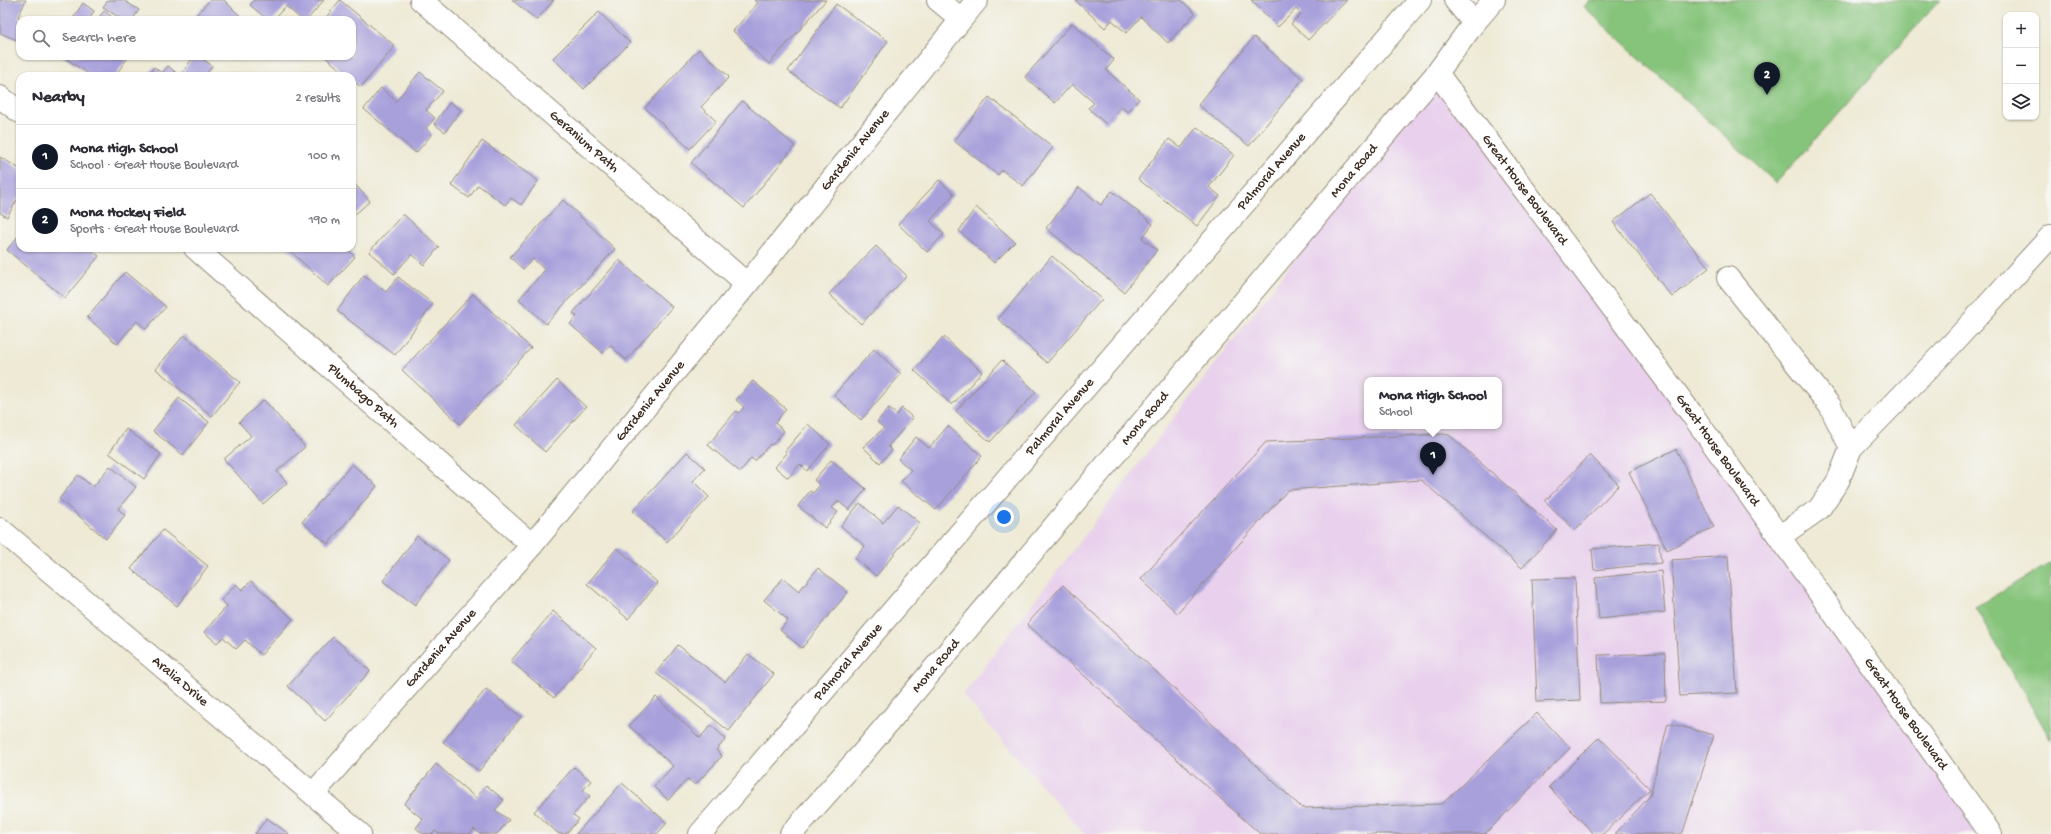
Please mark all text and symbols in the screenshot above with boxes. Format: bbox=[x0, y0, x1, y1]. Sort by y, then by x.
map controls bbox=[2003, 12, 2039, 120]
button: + bbox=[2003, 12, 2039, 48]
search box bbox=[16, 16, 356, 60]
icon: search bbox=[30, 27, 52, 49]
text: Search here bbox=[62, 29, 136, 47]
button: − bbox=[2003, 48, 2039, 84]
pin: 2 bbox=[1754, 62, 1780, 95]
button: layers bbox=[2003, 84, 2039, 120]
text: Nearby bbox=[32, 88, 85, 108]
text: 2 results bbox=[295, 91, 340, 106]
street label: Gardenia Avenue bbox=[817, 105, 894, 194]
street label: Geranium Path bbox=[545, 107, 623, 177]
street label: Palmoral Avenue bbox=[1233, 129, 1310, 215]
street label: Great House Boulevard bbox=[1477, 131, 1572, 250]
street label: Mona Road bbox=[1327, 139, 1383, 201]
text: Mona High School bbox=[70, 140, 178, 158]
text: 1 bbox=[42, 149, 48, 164]
text: 100 m bbox=[308, 149, 340, 164]
text: School · Great House Boulevard bbox=[70, 158, 238, 173]
text: Mona Hockey Field bbox=[70, 204, 185, 222]
text: 2 bbox=[42, 213, 48, 228]
text: 190 m bbox=[309, 213, 340, 228]
text: Sports · Great House Boulevard bbox=[70, 222, 238, 237]
street label: Gardenia Avenue bbox=[612, 357, 689, 445]
street label: Plumbago Path bbox=[323, 359, 403, 433]
street label: Palmoral Avenue bbox=[1021, 374, 1099, 460]
popup bbox=[1364, 377, 1502, 429]
street label: Mona Road bbox=[1118, 387, 1174, 449]
text: Mona High School bbox=[1379, 387, 1487, 405]
street label: Great House Boulevard bbox=[1671, 391, 1764, 511]
text: School bbox=[1379, 405, 1413, 420]
pin: 1 bbox=[1420, 442, 1446, 475]
your location bbox=[994, 507, 1014, 527]
street label: Gardenia Avenue bbox=[402, 605, 481, 691]
street label: Palmoral Avenue bbox=[810, 619, 887, 705]
street label: Mona Road bbox=[909, 634, 965, 696]
street label: Aralia Drive bbox=[148, 653, 212, 711]
street label: Great House Boulevard bbox=[1860, 655, 1952, 775]

